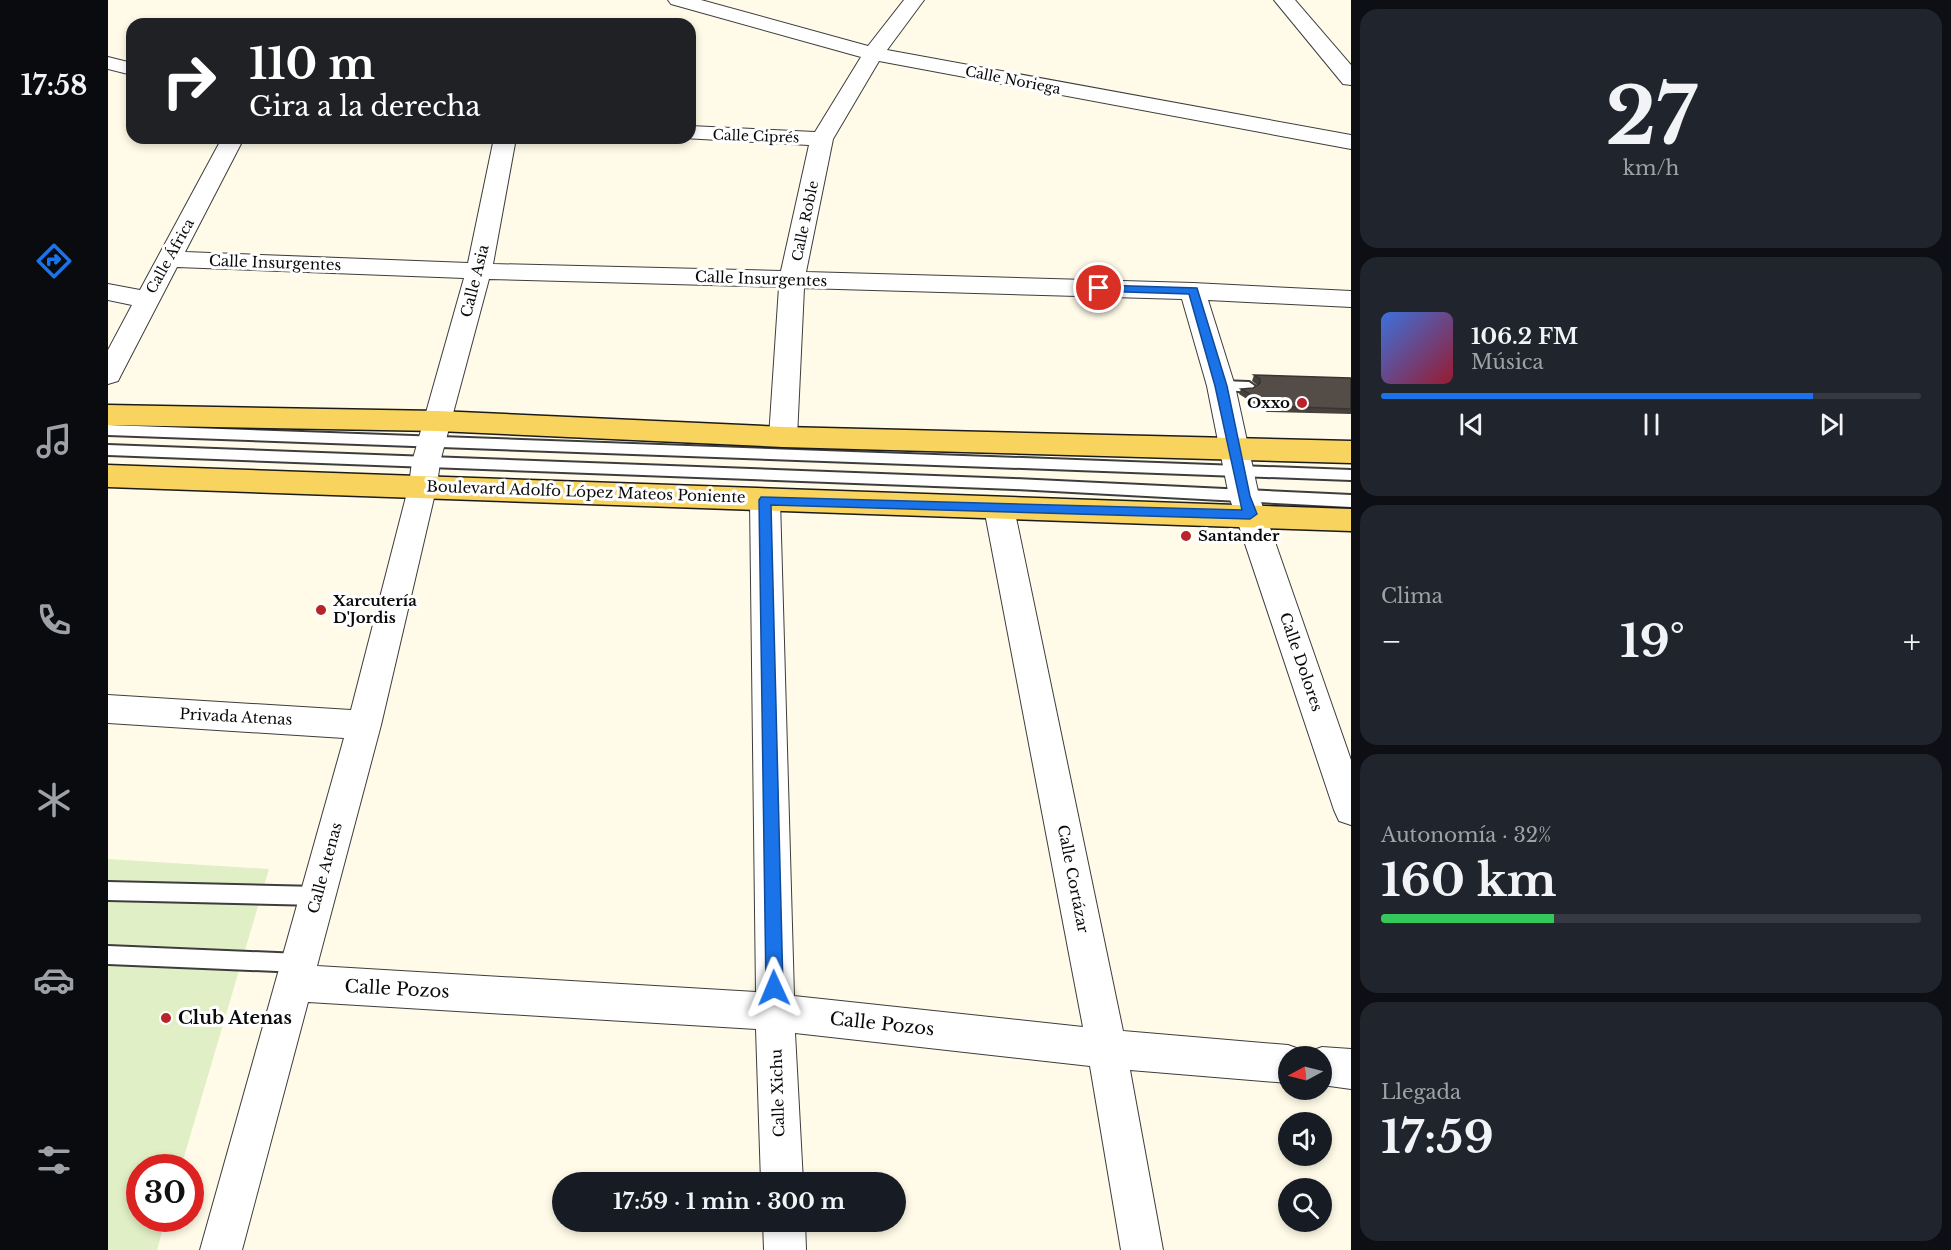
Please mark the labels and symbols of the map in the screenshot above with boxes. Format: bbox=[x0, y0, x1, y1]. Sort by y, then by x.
street label: Calle Noriega bbox=[964, 62, 1063, 98]
street label: Calle Ciprés bbox=[712, 125, 800, 147]
street label: Calle Roble bbox=[788, 179, 822, 263]
street label: Calle África bbox=[142, 215, 198, 297]
street label: Calle Asia bbox=[456, 242, 493, 319]
street label: Calle Insurgentes bbox=[208, 251, 342, 274]
pin bbox=[1073, 262, 1124, 313]
street label: Calle Insurgentes bbox=[694, 267, 828, 290]
place label: Oxxo bbox=[1247, 393, 1290, 412]
marker: Oxxo bbox=[1295, 396, 1309, 410]
street label: Boulevard Adolfo López Mateos Poniente bbox=[426, 476, 746, 507]
place label: Santander bbox=[1198, 526, 1280, 545]
marker: Santander bbox=[1179, 529, 1193, 543]
place label: Xarcutería D'Jordis bbox=[332, 591, 417, 627]
marker: Xarcutería D'Jordis bbox=[314, 603, 328, 617]
street label: Calle Dolores bbox=[1276, 610, 1327, 714]
street label: Privada Atenas bbox=[179, 704, 293, 729]
street label: Calle Atenas bbox=[303, 820, 346, 916]
street label: Calle Cortázar bbox=[1054, 823, 1093, 935]
position arrow bbox=[742, 956, 806, 1020]
street label: Calle Pozos bbox=[344, 975, 450, 1003]
place label: Club Atenas bbox=[178, 1007, 292, 1029]
street label: Calle Pozos bbox=[829, 1008, 935, 1040]
marker: Club Atenas bbox=[159, 1011, 173, 1025]
north arrow bbox=[1278, 1046, 1332, 1100]
street label: Calle Xichu bbox=[766, 1048, 789, 1138]
speed limit sign: 30 bbox=[126, 1154, 204, 1232]

